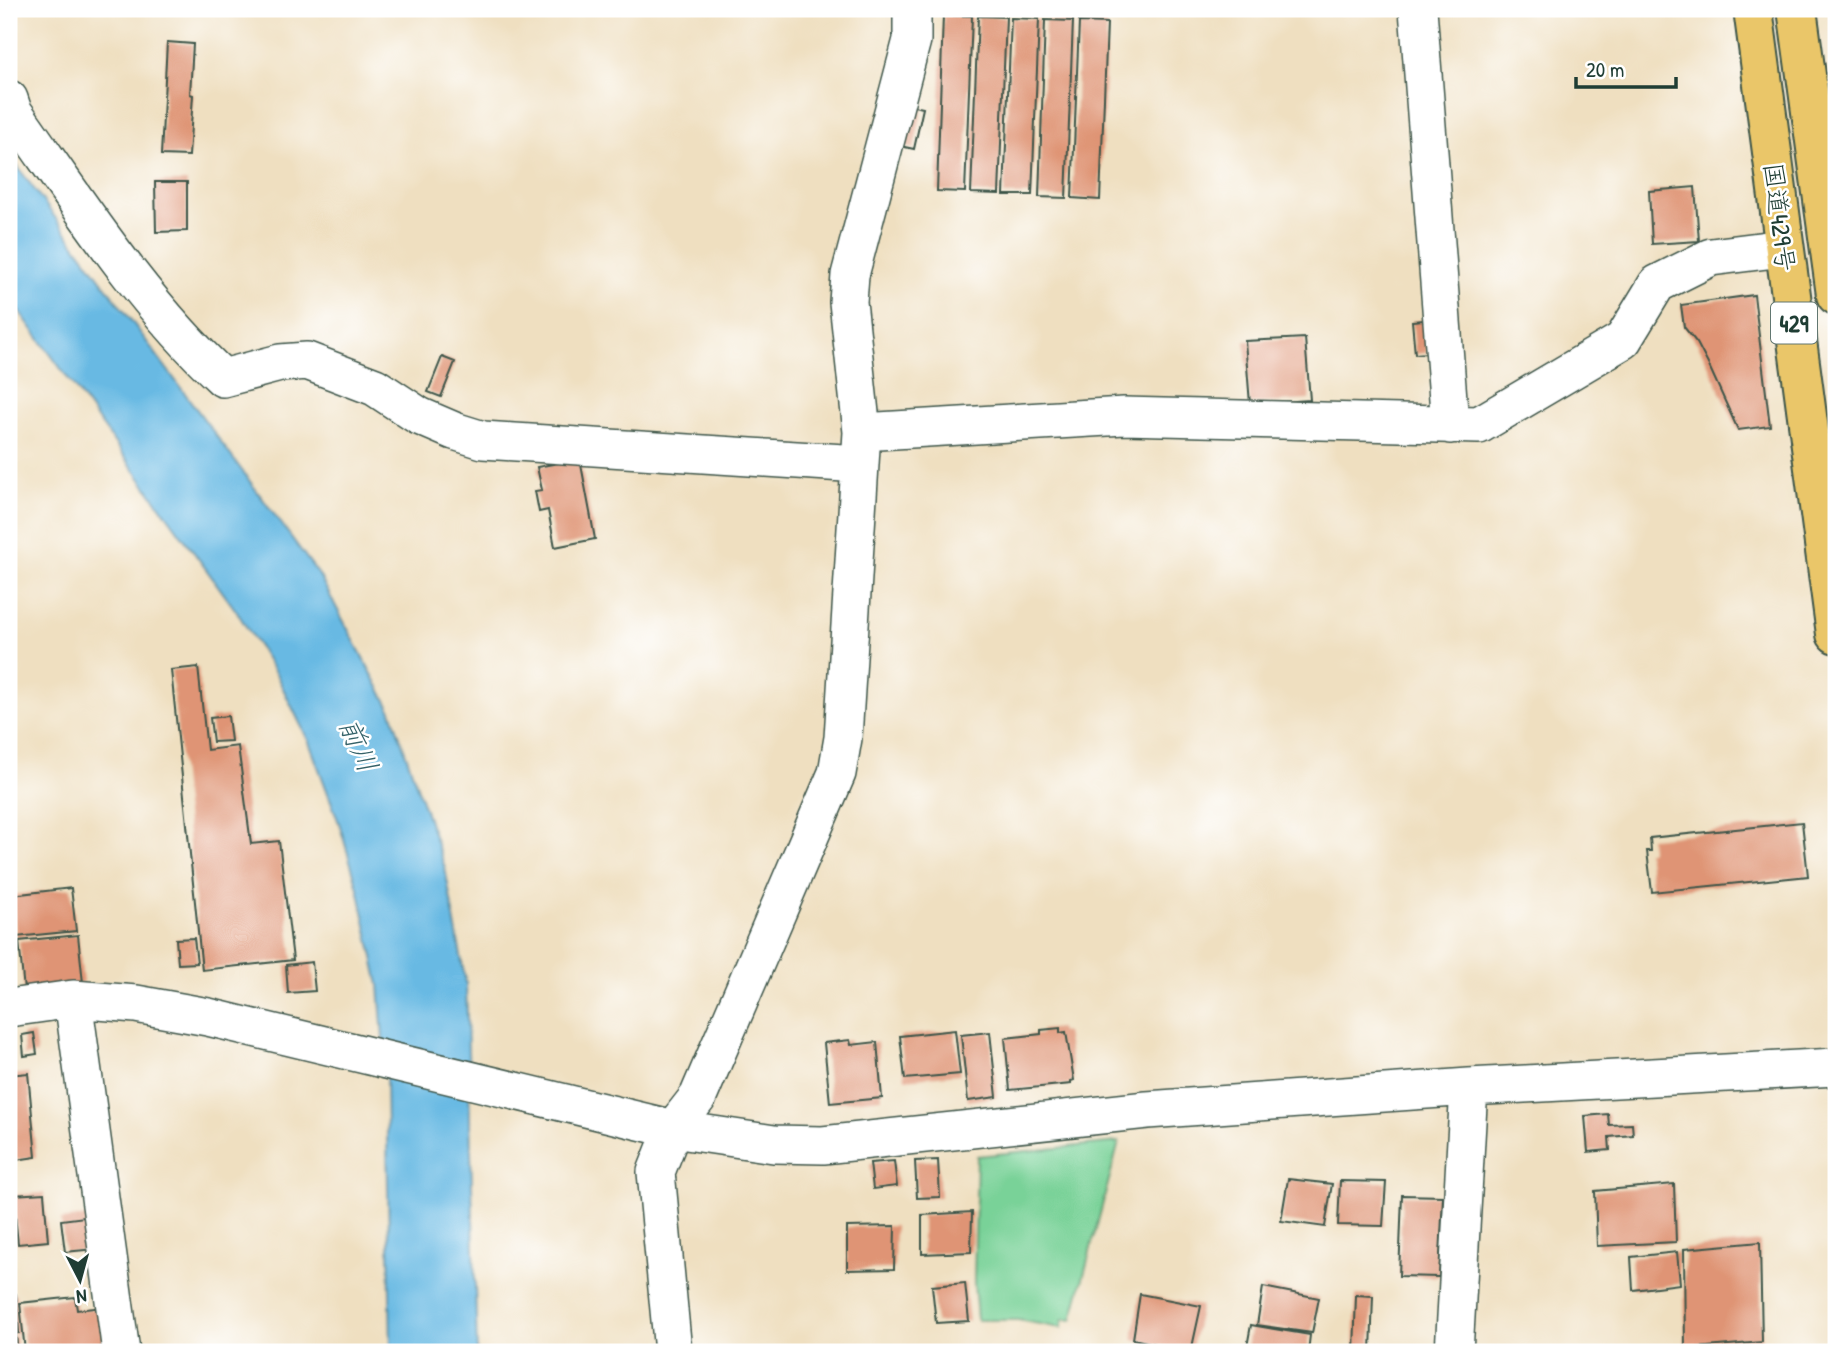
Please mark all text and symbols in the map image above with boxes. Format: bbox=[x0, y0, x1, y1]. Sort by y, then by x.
scale bar bbox=[1576, 46, 1675, 90]
text: 20 m bbox=[1586, 55, 1624, 84]
street label: 国道429号 bbox=[1756, 161, 1804, 273]
road number: 429 bbox=[1771, 302, 1817, 344]
water label: 前川 bbox=[330, 712, 388, 778]
north arrow bbox=[46, 1246, 116, 1316]
text: N bbox=[75, 1283, 88, 1310]

